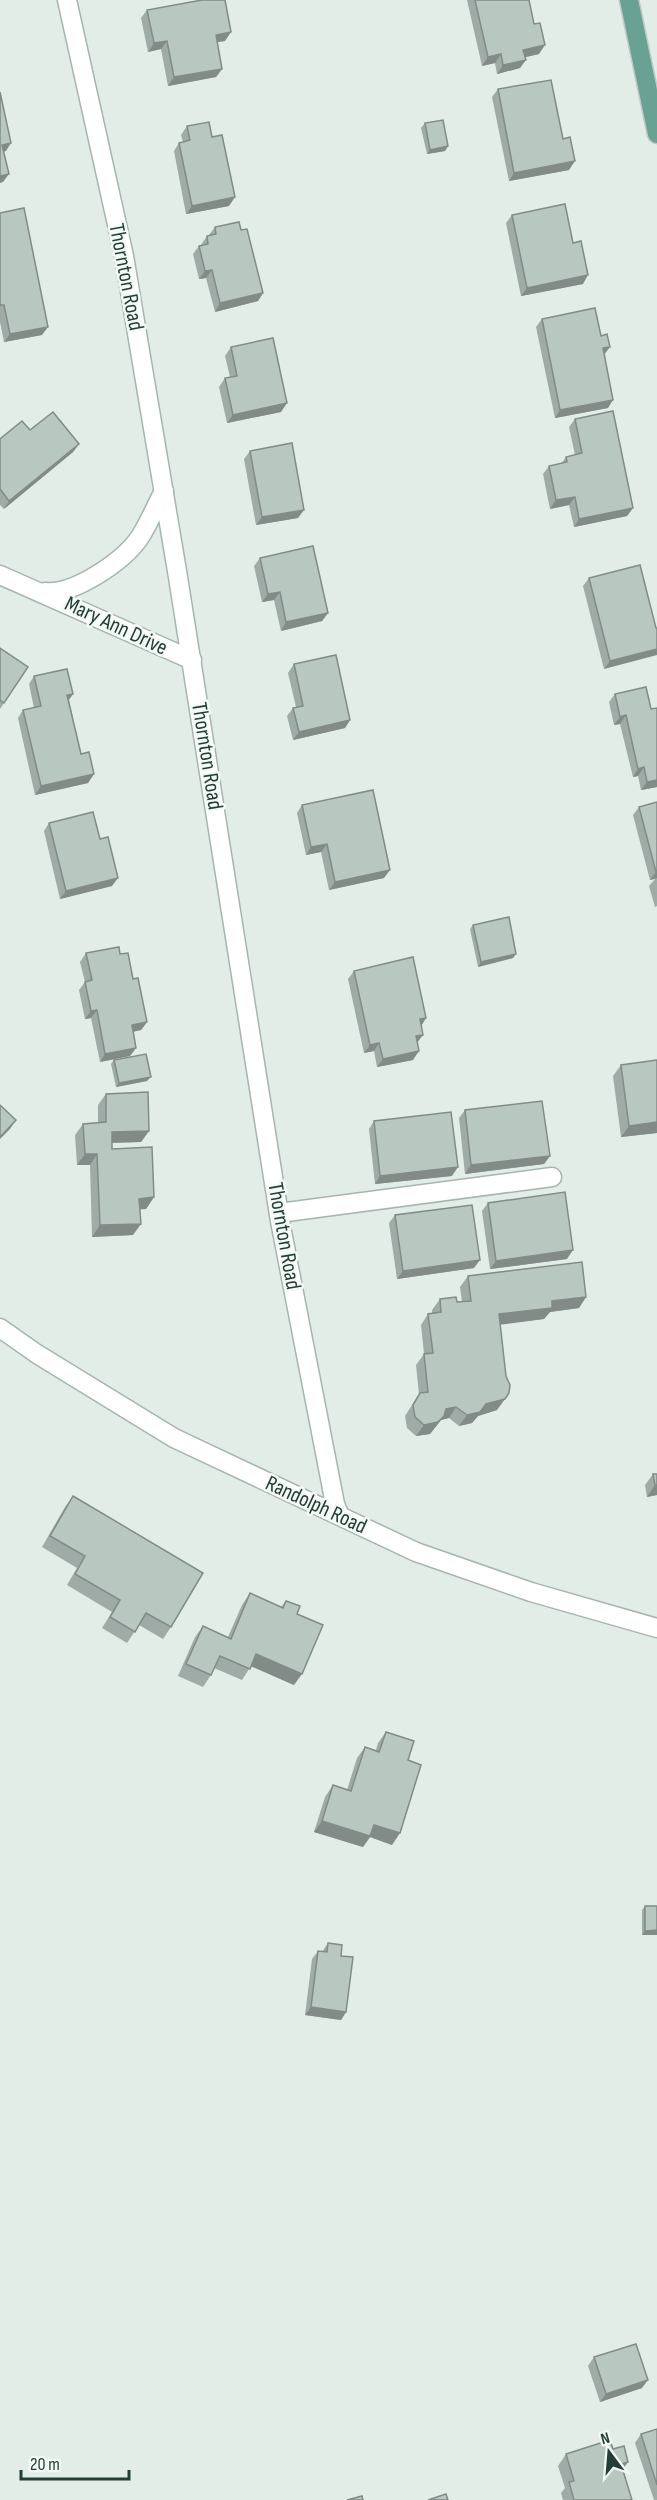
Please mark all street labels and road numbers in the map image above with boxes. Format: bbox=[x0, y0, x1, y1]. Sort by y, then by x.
street label: Thornton Road bbox=[102, 221, 150, 333]
street label: Mary Ann Drive bbox=[60, 590, 172, 662]
street label: Thornton Road bbox=[185, 700, 229, 812]
street label: Thornton Road bbox=[261, 1180, 307, 1292]
street label: Randolph Road bbox=[261, 1470, 371, 1540]

